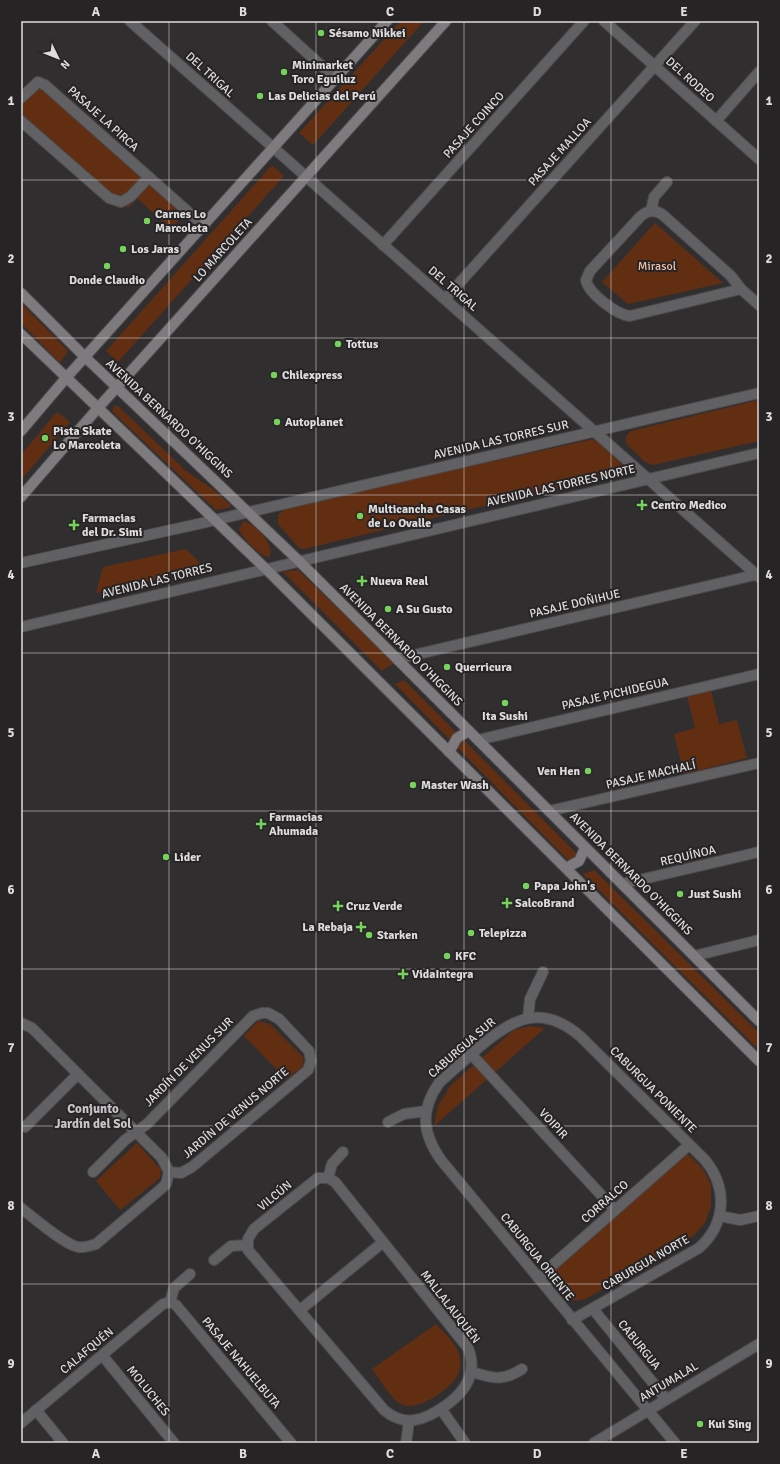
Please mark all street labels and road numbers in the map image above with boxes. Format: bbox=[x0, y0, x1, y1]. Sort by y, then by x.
street label: DEL TRIGAL bbox=[182, 49, 238, 101]
street label: DEL RODEO bbox=[662, 54, 718, 106]
street label: PASAJE LA PIRCA bbox=[64, 83, 142, 155]
street label: PASAJE COINCO bbox=[440, 89, 508, 161]
street label: PASAJE MALLOA bbox=[525, 114, 595, 189]
street label: LO MARCOLETA bbox=[190, 214, 256, 285]
street label: DEL TRIGAL bbox=[425, 263, 481, 315]
street label: AVENIDA BERNARDO O'HIGGINS bbox=[103, 356, 236, 482]
street label: AVENIDA LAS TORRES SUR bbox=[432, 417, 570, 463]
street label: AVENIDA LAS TORRES NORTE bbox=[485, 462, 637, 510]
street label: AVENIDA LAS TORRES bbox=[100, 560, 214, 602]
street label: AVENIDA BERNARDO O'HIGGINS bbox=[336, 580, 466, 710]
street label: PASAJE DOÑIHUE bbox=[528, 586, 622, 622]
street label: PASAJE PICHIDEGUA bbox=[560, 674, 670, 714]
street label: PASAJE MACHALÍ bbox=[605, 757, 698, 793]
street label: AVENIDA BERNARDO O'HIGGINS bbox=[566, 809, 696, 939]
street label: REQUÍNOA bbox=[659, 842, 718, 870]
street label: JARDÍN DE VENUS SUR bbox=[141, 1014, 237, 1110]
street label: CABURGUA SUR bbox=[425, 1015, 499, 1081]
street label: CABURGUA PONIENTE bbox=[607, 1044, 700, 1137]
street label: JARDÍN DE VENUS NORTE bbox=[180, 1064, 292, 1162]
street label: VOIPIR bbox=[535, 1106, 571, 1142]
street label: CORRALCO bbox=[578, 1177, 632, 1227]
street label: VILCÚN bbox=[255, 1178, 295, 1214]
street label: CABURGUA ORIENTE bbox=[497, 1210, 577, 1304]
street label: CABURGUA NORTE bbox=[600, 1232, 692, 1294]
street label: MALLALAUQUÉN bbox=[417, 1267, 483, 1347]
street label: PASAJE NAHUELBUTA bbox=[198, 1314, 284, 1412]
street label: CABURGUA bbox=[614, 1317, 664, 1373]
street label: CALAFQUÉN bbox=[57, 1324, 117, 1378]
street label: ANTUMALAL bbox=[637, 1359, 701, 1405]
street label: MOLUCHES bbox=[123, 1363, 173, 1419]

